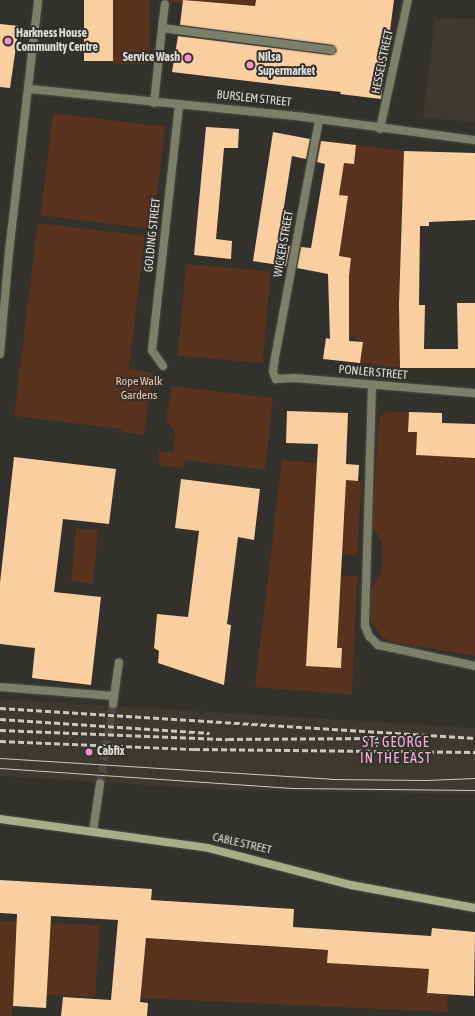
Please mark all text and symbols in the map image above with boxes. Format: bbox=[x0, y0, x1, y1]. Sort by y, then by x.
place label: Harkness House Community Centre bbox=[16, 27, 98, 55]
street label: HESSEL STREET bbox=[369, 29, 397, 95]
marker: Harkness House Community Centre bbox=[3, 36, 13, 46]
place label: Service Wash bbox=[123, 51, 180, 65]
place label: Nilsa Supermarket bbox=[258, 51, 315, 79]
marker: Service Wash bbox=[183, 53, 193, 63]
marker: Nilsa Supermarket bbox=[245, 60, 255, 70]
street label: BURSLEM STREET bbox=[216, 88, 292, 110]
street label: GOLDING STREET bbox=[142, 197, 164, 273]
street label: WICKER STREET bbox=[271, 209, 297, 279]
street label: PONLER STREET bbox=[338, 363, 408, 383]
park label: Rope Walk Gardens bbox=[116, 375, 162, 403]
district label: ST. GEORGE IN THE EAST bbox=[360, 734, 432, 766]
place label: Cabfix bbox=[97, 745, 125, 759]
marker: Cabfix bbox=[84, 747, 94, 757]
street label: CABLE STREET bbox=[211, 830, 273, 858]

